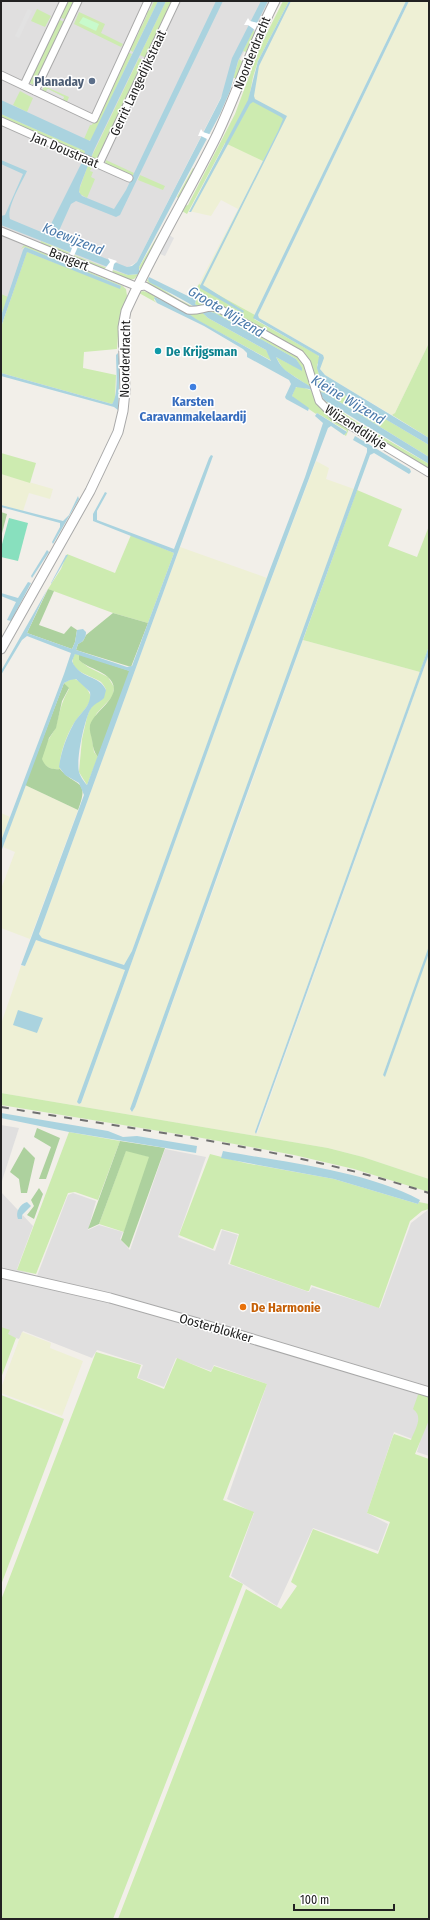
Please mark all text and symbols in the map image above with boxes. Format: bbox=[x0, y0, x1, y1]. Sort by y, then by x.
street label: Noorderdracht bbox=[231, 14, 274, 92]
street label: Gerrit Langedijkstraat bbox=[107, 27, 169, 138]
place label: Planaday bbox=[34, 74, 85, 89]
marker: Planaday bbox=[87, 76, 97, 86]
street label: Jan Doustraat bbox=[29, 129, 102, 171]
water label: Koewijzend bbox=[40, 219, 106, 259]
street label: Bangert bbox=[47, 244, 92, 274]
water label: Groote Wijzend bbox=[185, 283, 267, 342]
street label: Noorderdracht bbox=[117, 319, 133, 398]
place label: De Krijgsman bbox=[166, 344, 237, 359]
marker: De Krijgsman bbox=[153, 346, 163, 356]
water label: Kleine Wijzend bbox=[308, 371, 388, 429]
marker: Karsten Caravanmakelaardij bbox=[188, 382, 198, 392]
place label: Karsten Caravanmakelaardij bbox=[140, 394, 246, 424]
street label: Wijzenddijkje bbox=[322, 401, 390, 453]
place label: De Harmonie bbox=[251, 1300, 321, 1315]
marker: De Harmonie bbox=[238, 1302, 248, 1312]
street label: Oosterblokker bbox=[178, 1310, 255, 1346]
scale bar bbox=[294, 1886, 394, 1912]
text: 100 m bbox=[300, 1893, 329, 1907]

